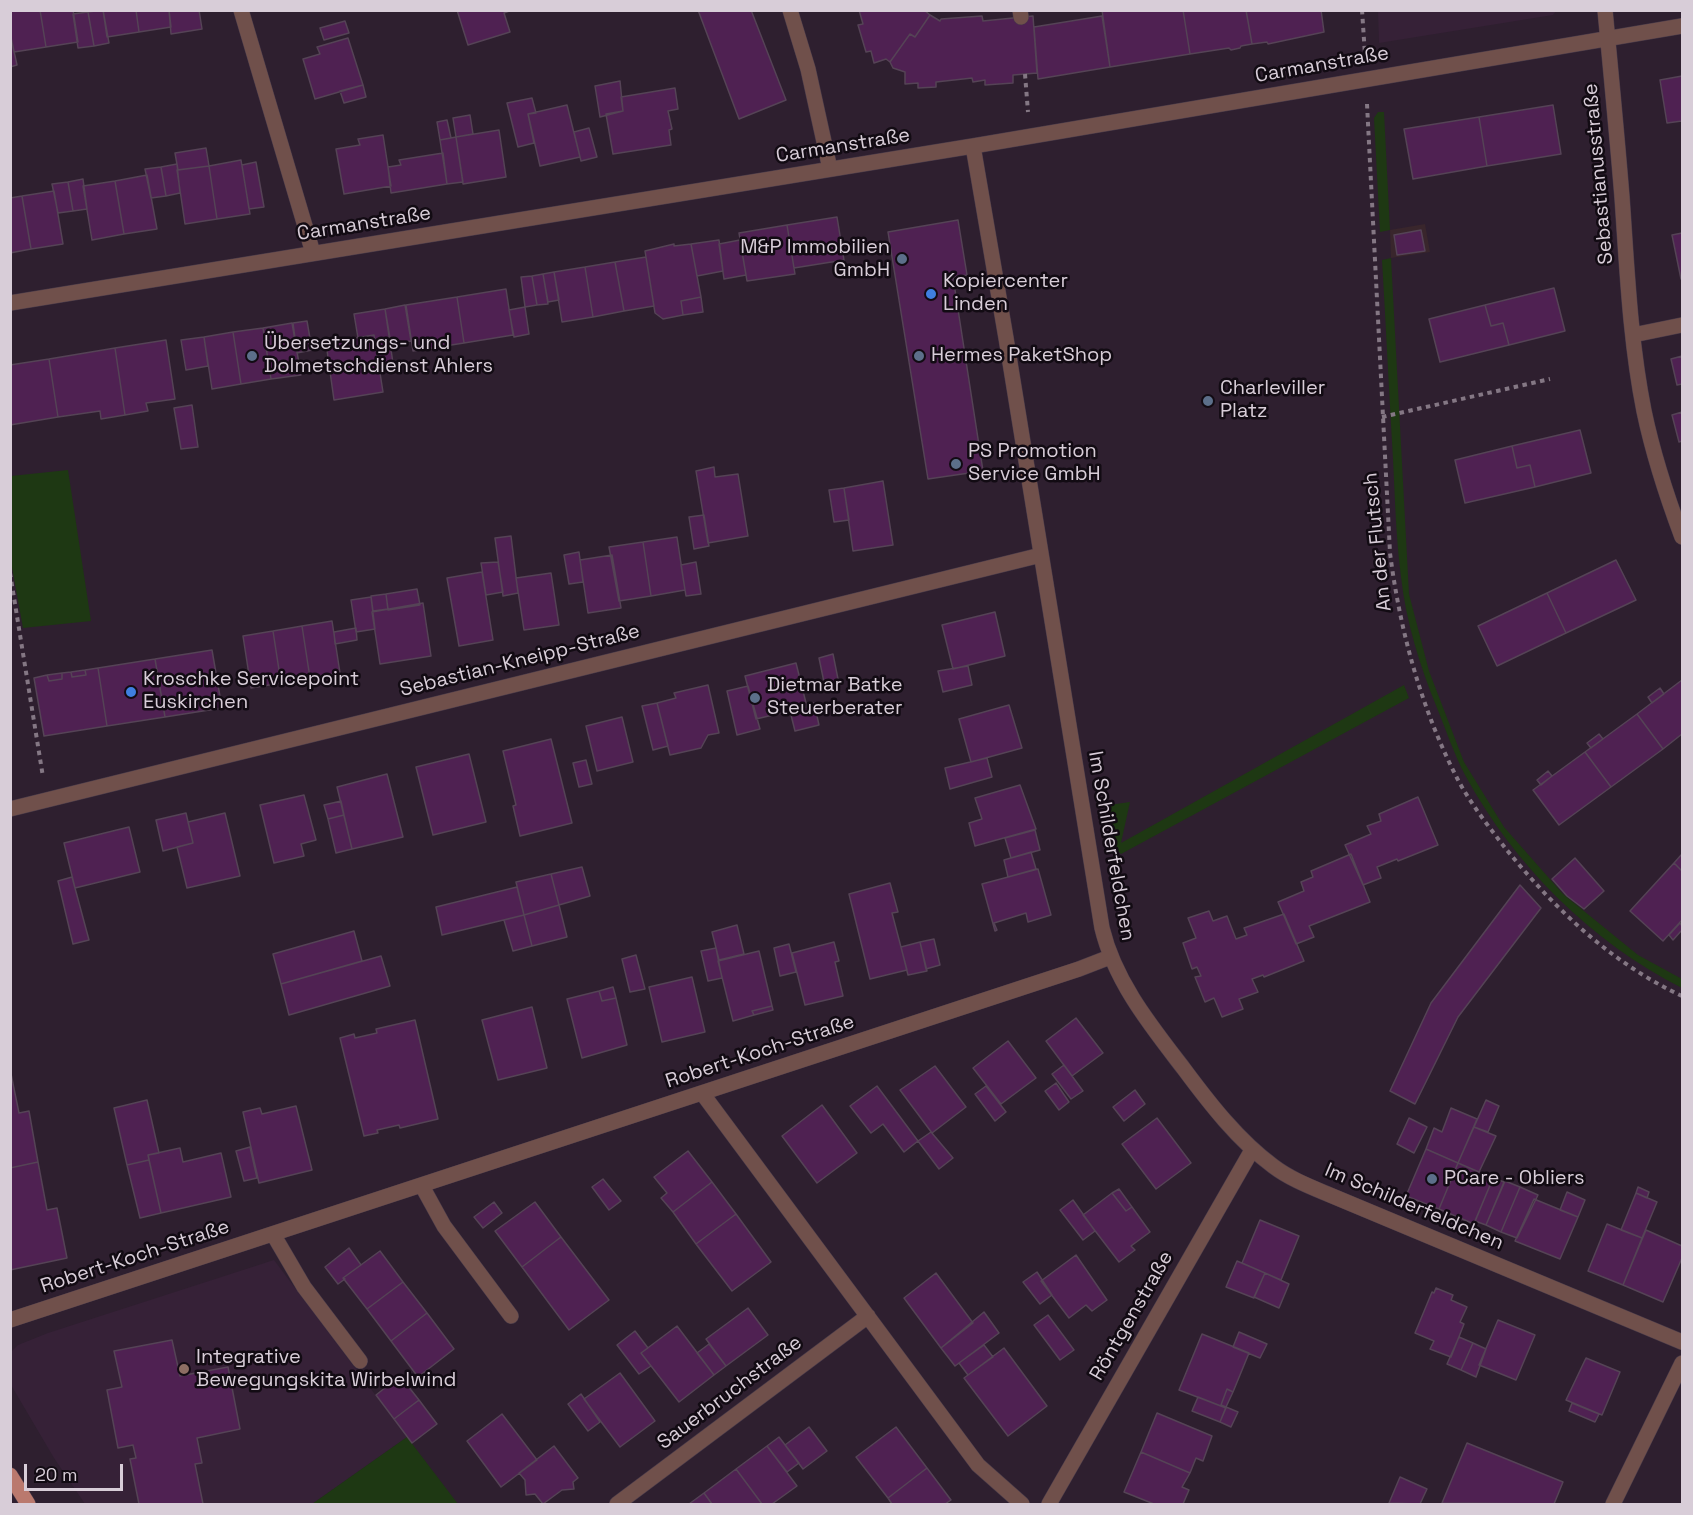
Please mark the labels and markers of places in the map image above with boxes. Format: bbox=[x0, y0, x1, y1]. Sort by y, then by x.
place label: M&P Immobilien GmbH bbox=[740, 236, 890, 283]
marker: M&P Immobilien GmbH bbox=[895, 252, 909, 266]
place label: Kopiercenter Linden bbox=[943, 270, 1068, 317]
marker: Kopiercenter Linden bbox=[924, 287, 938, 301]
place label: Übersetzungs- und Dolmetschdienst Ahlers bbox=[264, 332, 493, 379]
place label: Hermes PaketShop bbox=[931, 344, 1112, 368]
marker: Übersetzungs- und Dolmetschdienst Ahlers bbox=[245, 349, 259, 363]
marker: Hermes PaketShop bbox=[912, 349, 926, 363]
place label: Charleviller Platz bbox=[1220, 377, 1325, 424]
marker: Charleviller Platz bbox=[1201, 394, 1215, 408]
place label: PS Promotion Service GmbH bbox=[968, 440, 1101, 487]
marker: PS Promotion Service GmbH bbox=[949, 457, 963, 471]
place label: Kroschke Servicepoint Euskirchen bbox=[143, 668, 359, 715]
place label: Dietmar Batke Steuerberater bbox=[767, 674, 903, 721]
marker: Kroschke Servicepoint Euskirchen bbox=[124, 685, 138, 699]
marker: Dietmar Batke Steuerberater bbox=[748, 691, 762, 705]
place label: PCare - Obliers bbox=[1444, 1167, 1585, 1191]
marker: PCare - Obliers bbox=[1425, 1172, 1439, 1186]
place label: Integrative Bewegungskita Wirbelwind bbox=[196, 1346, 456, 1393]
marker: Integrative Bewegungskita Wirbelwind bbox=[177, 1362, 191, 1376]

